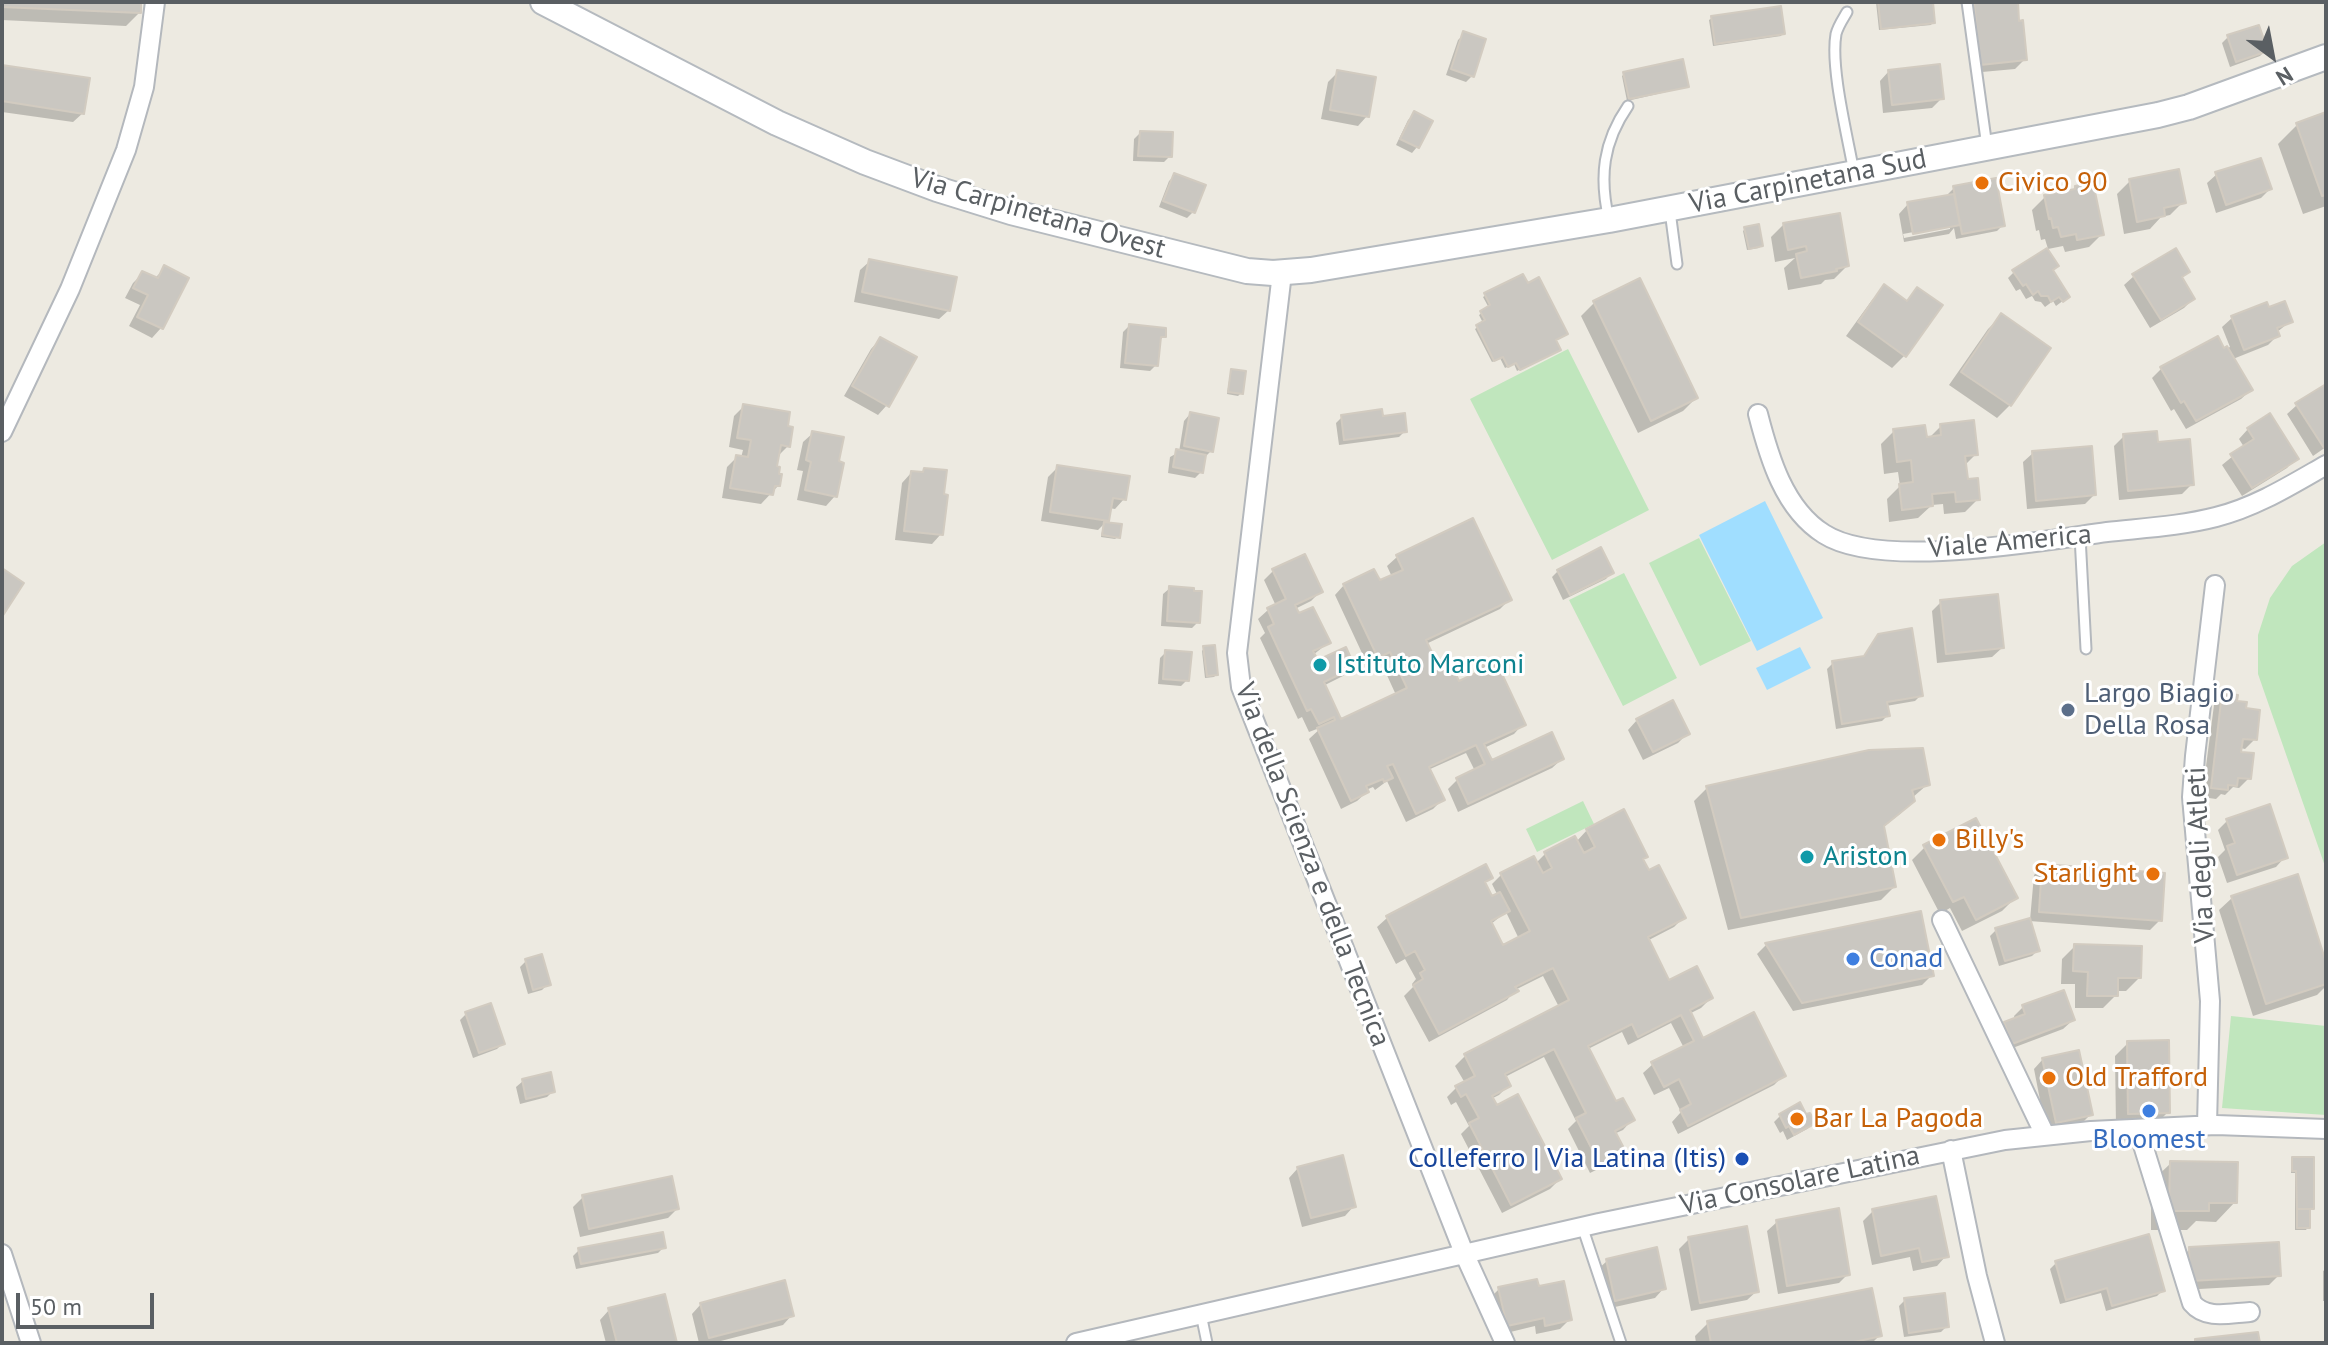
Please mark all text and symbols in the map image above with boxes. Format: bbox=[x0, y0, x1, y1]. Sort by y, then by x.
north arrow bbox=[2232, 16, 2312, 96]
text: N bbox=[2271, 61, 2298, 92]
street label: Via Carpinetana Sud bbox=[1687, 143, 1929, 221]
street label: Via Carpinetana Ovest bbox=[907, 162, 1169, 266]
place label: Civico 90 bbox=[1998, 166, 2107, 200]
marker: Civico 90 bbox=[1973, 174, 1991, 192]
street label: Viale America bbox=[1927, 518, 2093, 566]
place label: Istituto Marconi bbox=[1336, 648, 1525, 682]
marker: Istituto Marconi bbox=[1311, 656, 1329, 674]
place label: Largo Biagio Della Rosa bbox=[2084, 677, 2234, 743]
street label: Via della Scienza e della Tecnica bbox=[1227, 678, 1397, 1052]
marker: Largo Biagio Della Rosa bbox=[2059, 701, 2077, 719]
street label: Via degli Atleti bbox=[2180, 766, 2222, 944]
place label: Billy's bbox=[1955, 823, 2024, 857]
marker: Billy's bbox=[1930, 831, 1948, 849]
place label: Ariston bbox=[1823, 840, 1908, 874]
marker: Ariston bbox=[1798, 848, 1816, 866]
place label: Starlight bbox=[2034, 857, 2137, 891]
marker: Starlight bbox=[2144, 865, 2162, 883]
place label: Conad bbox=[1869, 942, 1943, 976]
marker: Conad bbox=[1844, 950, 1862, 968]
place label: Old Trafford bbox=[2065, 1061, 2208, 1095]
marker: Old Trafford bbox=[2040, 1069, 2058, 1087]
place label: Bar La Pagoda bbox=[1813, 1102, 1983, 1136]
marker: Bloomest bbox=[2140, 1102, 2158, 1120]
marker: Bar La Pagoda bbox=[1788, 1110, 1806, 1128]
place label: Bloomest bbox=[2093, 1123, 2205, 1157]
street label: Via Consolare Latina bbox=[1677, 1139, 1923, 1223]
place label: Colleferro | Via Latina (Itis) bbox=[1408, 1142, 1726, 1176]
marker: Colleferro | Via Latina (Itis) bbox=[1733, 1150, 1751, 1168]
scale bar bbox=[20, 1277, 158, 1327]
text: 50 m bbox=[30, 1291, 82, 1322]

